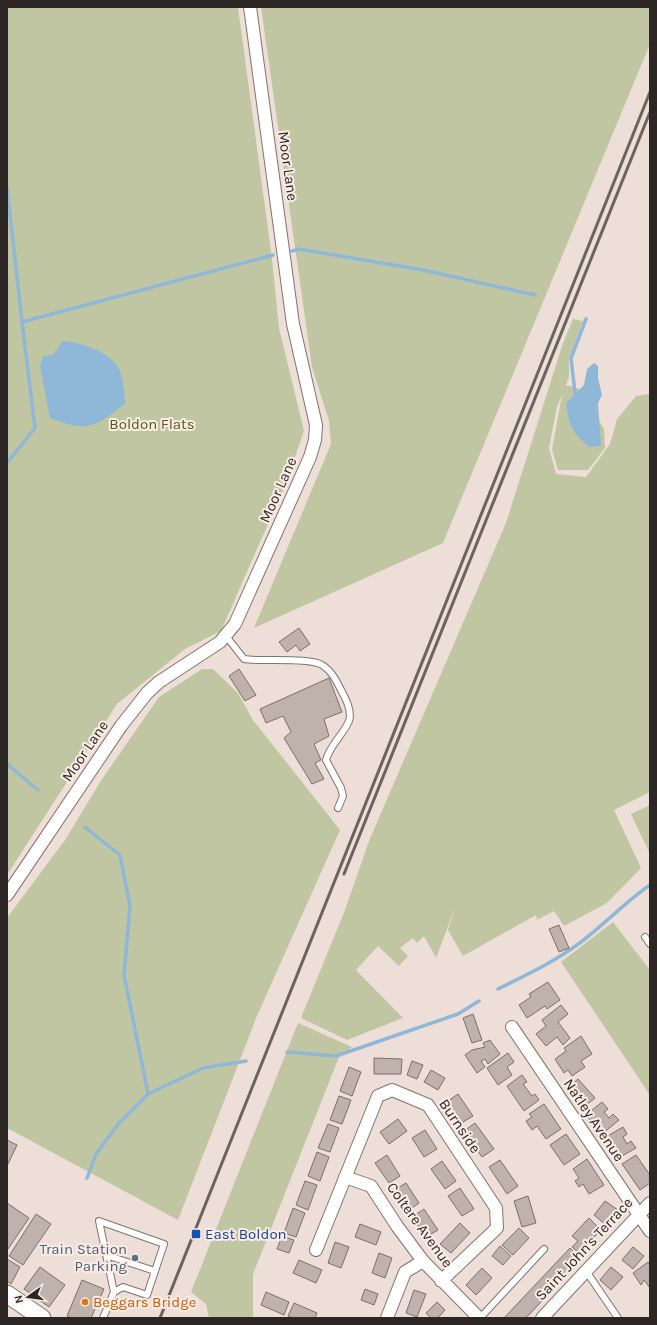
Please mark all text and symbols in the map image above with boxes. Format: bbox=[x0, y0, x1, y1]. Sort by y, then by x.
street label: Moor Lane bbox=[274, 130, 302, 202]
park label: Boldon Flats bbox=[109, 415, 195, 433]
street label: Moor Lane bbox=[256, 454, 300, 526]
street label: Moor Lane bbox=[58, 717, 112, 785]
street label: Natley Avenue bbox=[560, 1075, 628, 1165]
street label: Burnside bbox=[435, 1095, 485, 1157]
street label: Coltere Avenue bbox=[383, 1179, 457, 1271]
street label: Saint John's Terrace bbox=[532, 1194, 636, 1304]
place label: East Boldon bbox=[205, 1225, 287, 1243]
marker: East Boldon bbox=[190, 1228, 202, 1240]
place label: Train Station Parking bbox=[39, 1240, 128, 1275]
marker: Train Station Parking bbox=[130, 1253, 140, 1263]
north arrow bbox=[8, 1277, 48, 1317]
place label: Beggars Bridge bbox=[93, 1293, 196, 1311]
text: N bbox=[12, 1294, 26, 1305]
marker: Beggars Bridge bbox=[80, 1297, 90, 1307]

